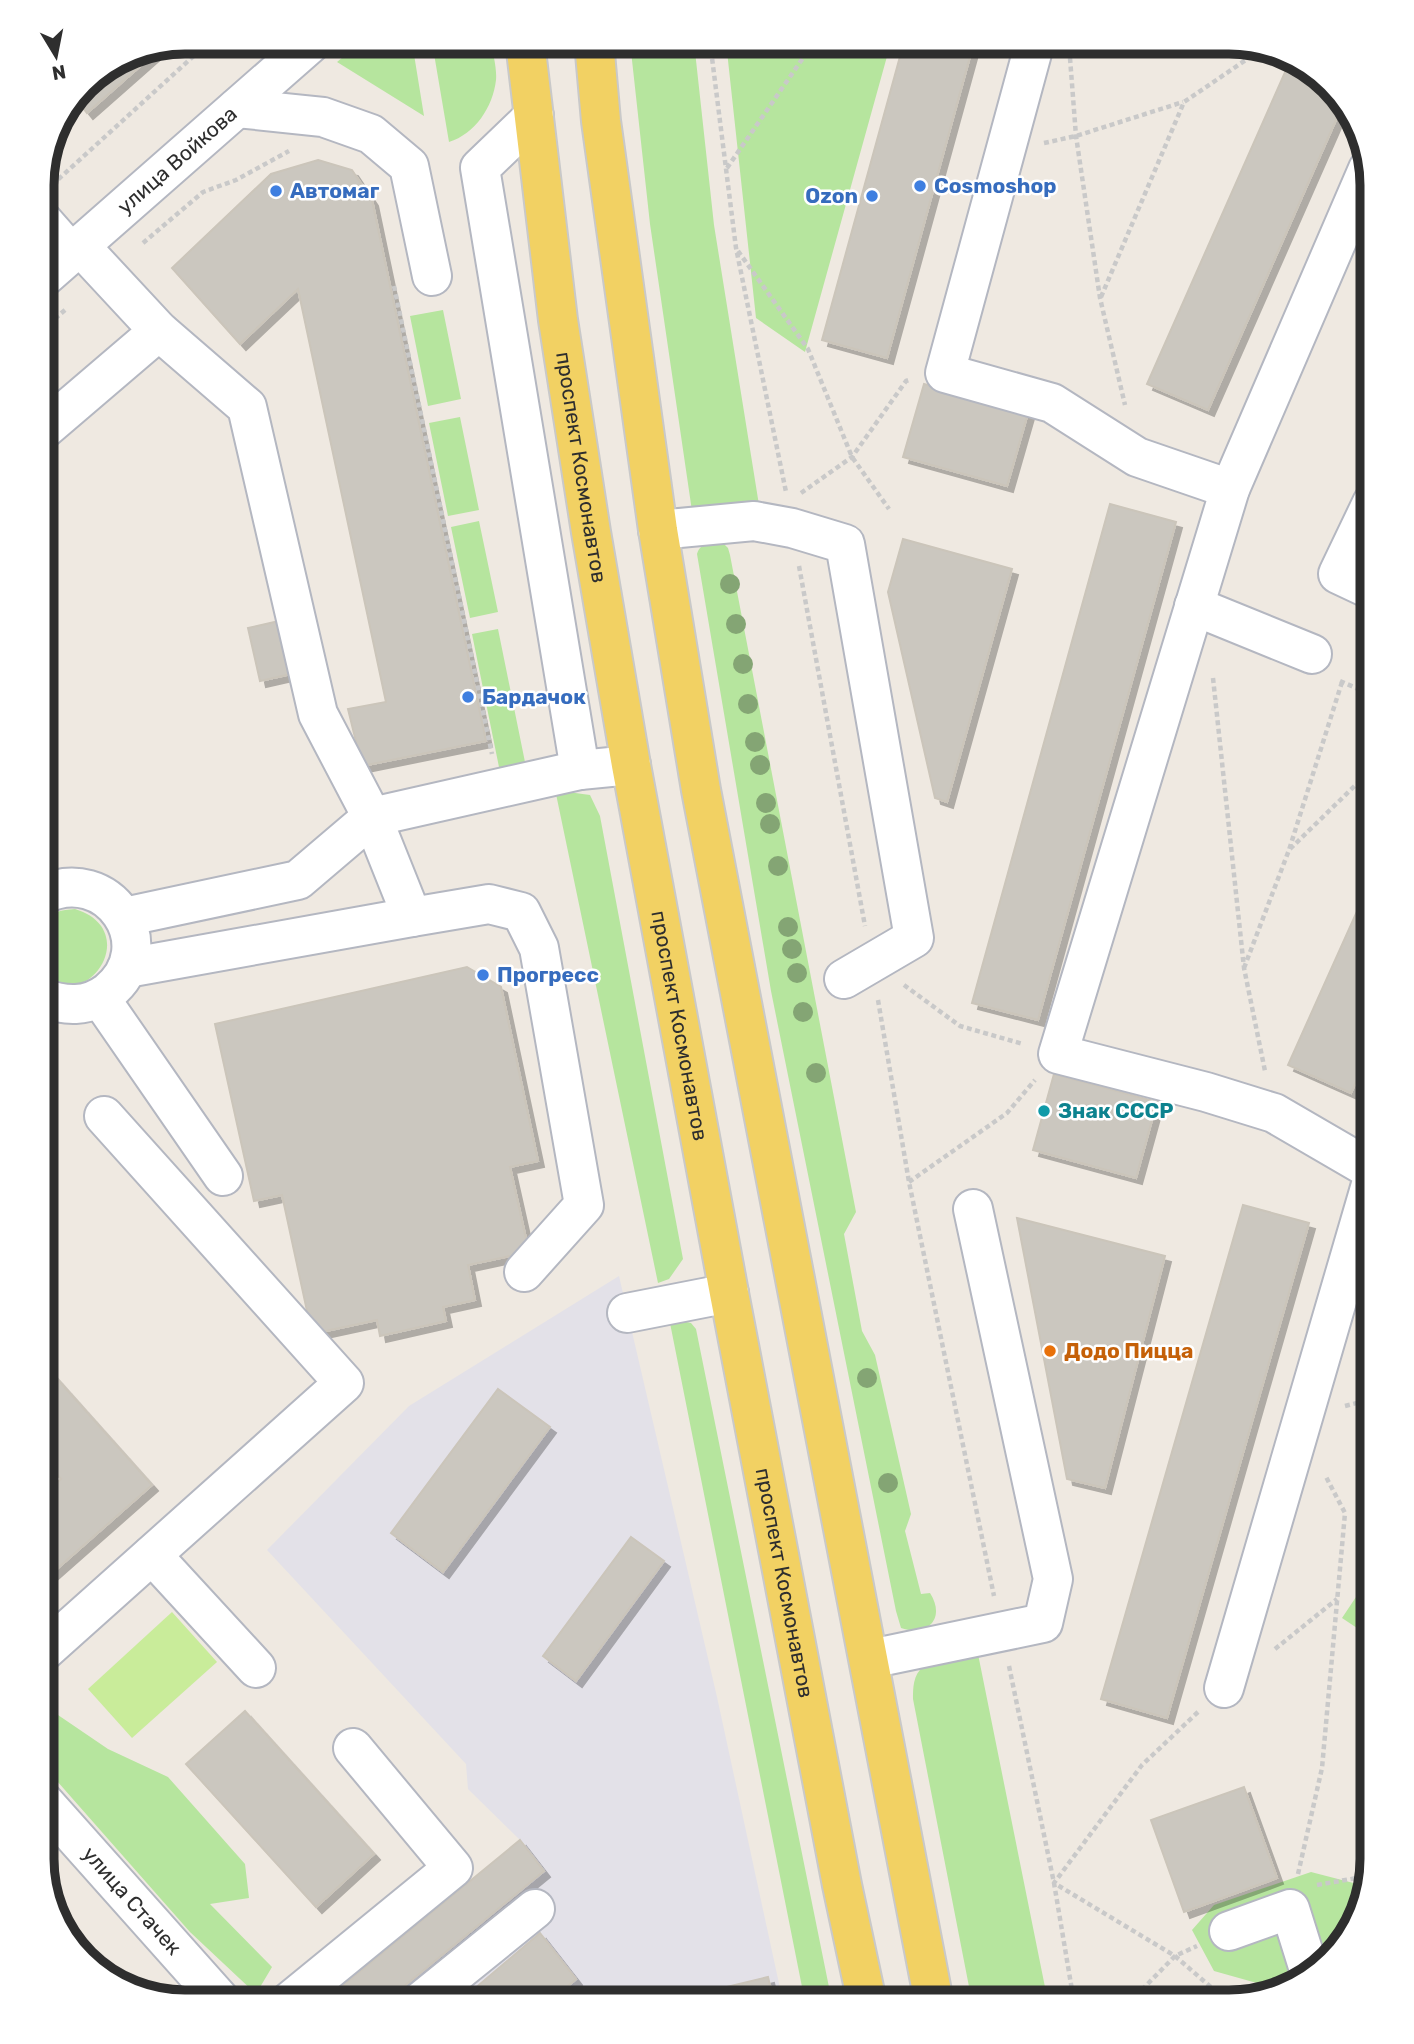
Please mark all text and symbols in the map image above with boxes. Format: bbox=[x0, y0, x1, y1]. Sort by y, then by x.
north arrow bbox=[21, 21, 91, 91]
text: N bbox=[50, 60, 68, 85]
street label: улица Войкова bbox=[112, 101, 242, 219]
place label: Cosmoshop bbox=[934, 173, 1057, 198]
place label: Автомаг bbox=[290, 178, 380, 203]
marker: Cosmoshop bbox=[912, 178, 928, 194]
marker: Автомаг bbox=[268, 183, 284, 199]
place label: Ozon bbox=[805, 183, 858, 208]
marker: Ozon bbox=[864, 188, 880, 204]
street label: проспект Космонавтов bbox=[551, 350, 612, 585]
place label: Бардачок bbox=[482, 684, 586, 709]
marker: Бардачок bbox=[460, 689, 476, 705]
street label: проспект Космонавтов bbox=[646, 908, 713, 1143]
place label: Прогресс bbox=[497, 962, 599, 987]
marker: Прогресс bbox=[475, 967, 491, 983]
place label: Знак СССР bbox=[1058, 1098, 1174, 1123]
marker: Знак СССР bbox=[1036, 1103, 1052, 1119]
place label: Додо Пицца bbox=[1064, 1338, 1193, 1363]
marker: Додо Пицца bbox=[1042, 1343, 1058, 1359]
street label: проспект Космонавтов bbox=[751, 1466, 819, 1700]
street label: улица Стачек bbox=[77, 1841, 187, 1960]

